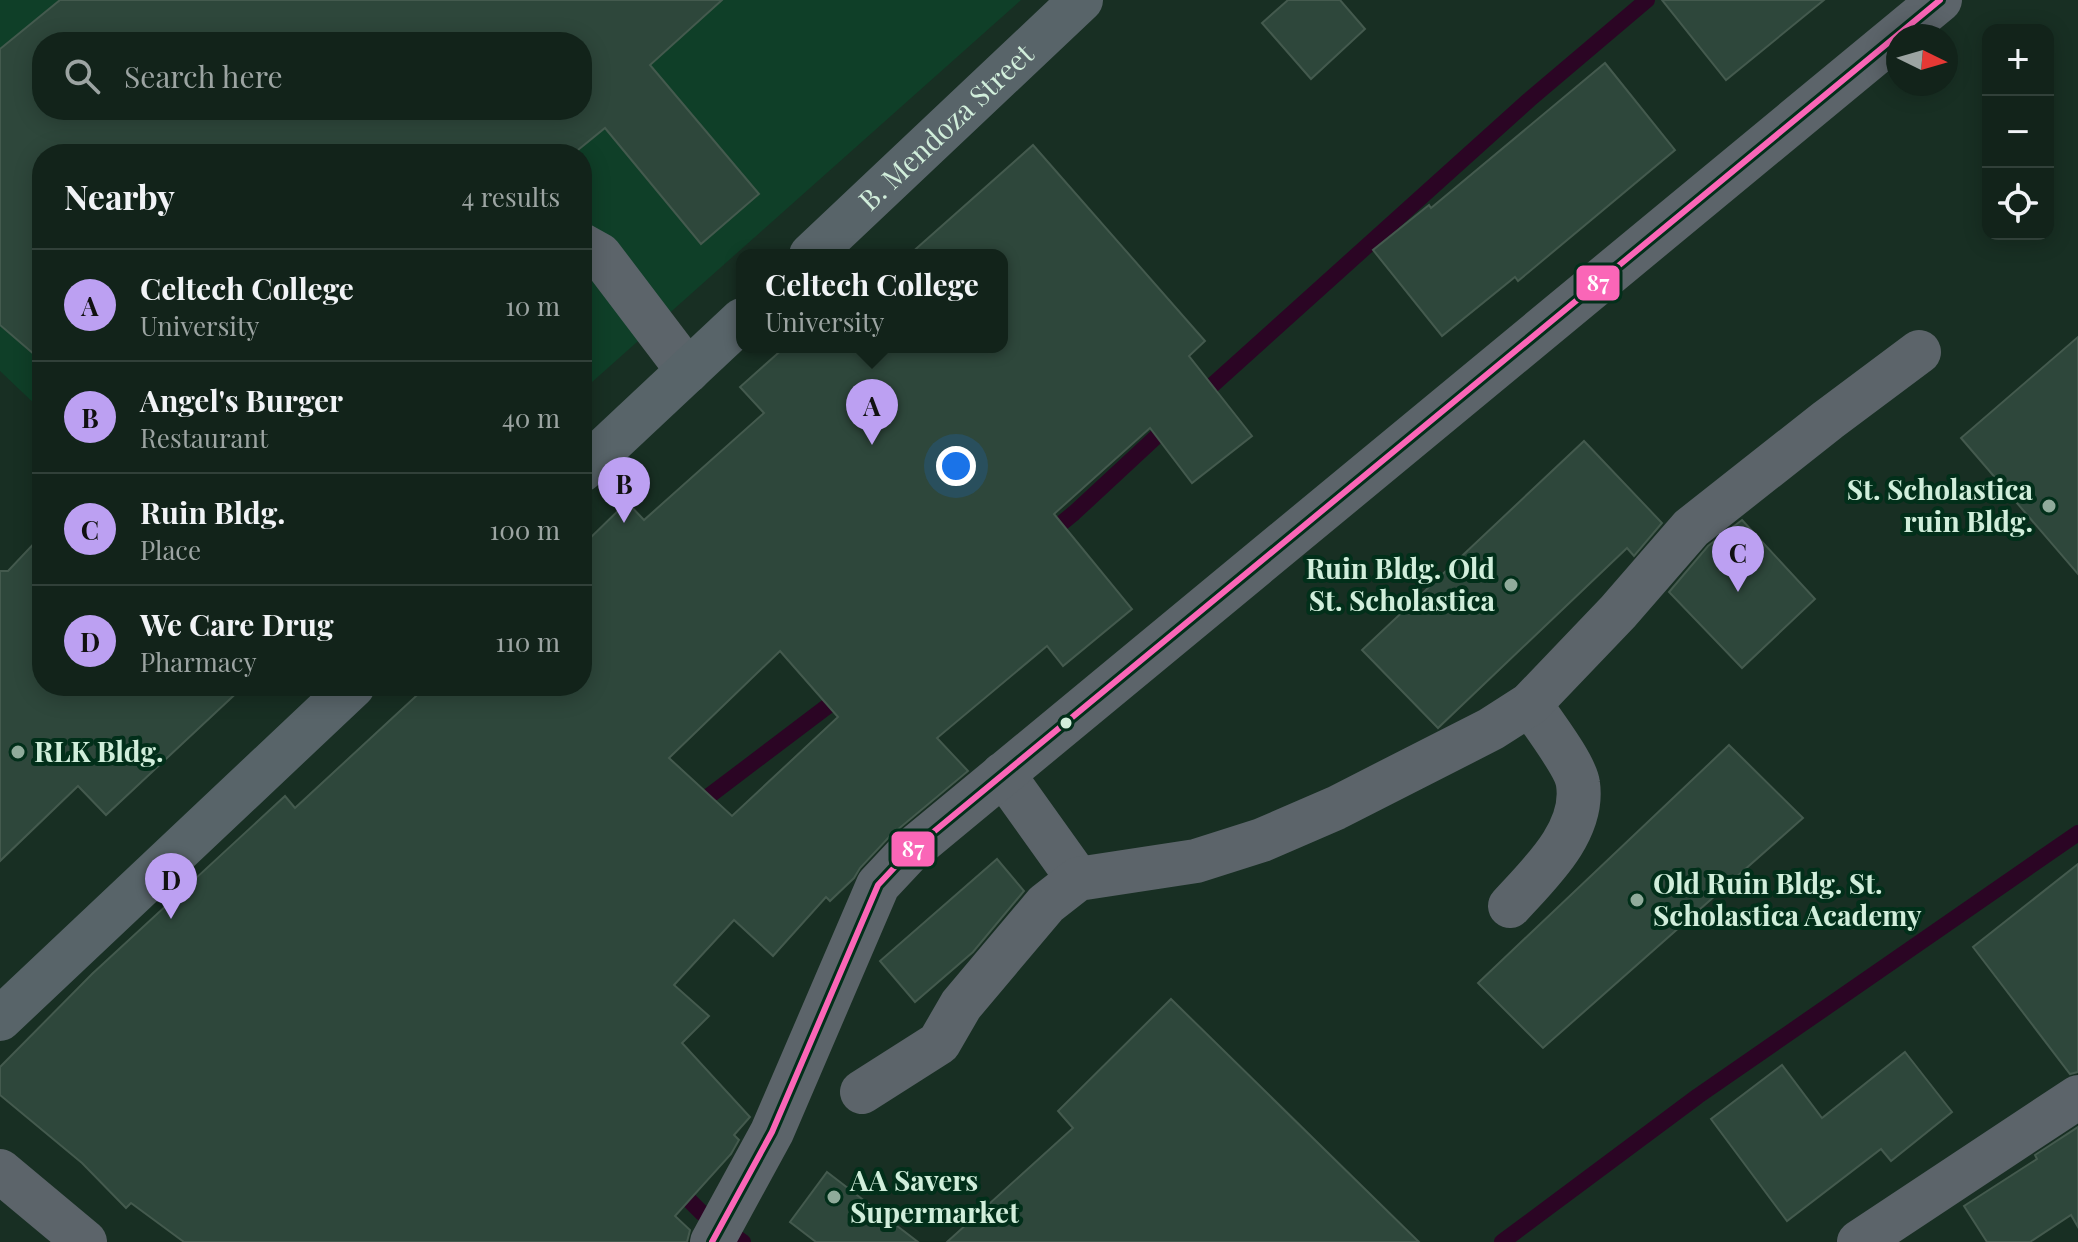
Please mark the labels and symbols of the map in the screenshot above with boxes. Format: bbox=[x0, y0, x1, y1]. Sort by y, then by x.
north arrow bbox=[1886, 24, 1958, 96]
street label: B. Mendoza Street bbox=[850, 34, 1041, 218]
line badge: 87 bbox=[1575, 264, 1621, 302]
text: 87 bbox=[1587, 267, 1609, 297]
pin: A bbox=[846, 379, 898, 445]
your location bbox=[936, 446, 976, 486]
pin: B bbox=[598, 457, 650, 523]
place label: St. Scholastica ruin Bldg. bbox=[1847, 470, 2033, 539]
marker: St. Scholastica ruin Bldg. bbox=[2040, 497, 2058, 515]
pin: C bbox=[1712, 526, 1764, 592]
place label: Ruin Bldg. Old St. Scholastica bbox=[1306, 549, 1495, 618]
marker: Ruin Bldg. Old St. Scholastica bbox=[1502, 576, 1520, 594]
unlabelled marker bbox=[1058, 715, 1074, 731]
place label: RLK Bldg. bbox=[34, 732, 164, 769]
marker: RLK Bldg. bbox=[9, 743, 27, 761]
line badge: 87 bbox=[890, 830, 936, 868]
text: 87 bbox=[902, 833, 924, 863]
pin: D bbox=[145, 853, 197, 919]
place label: Old Ruin Bldg. St. Scholastica Academy bbox=[1653, 864, 1922, 933]
marker: Old Ruin Bldg. St. Scholastica Academy bbox=[1628, 891, 1646, 909]
place label: AA Savers Supermarket bbox=[849, 1161, 1019, 1230]
marker: AA Savers Supermarket bbox=[825, 1188, 843, 1206]

